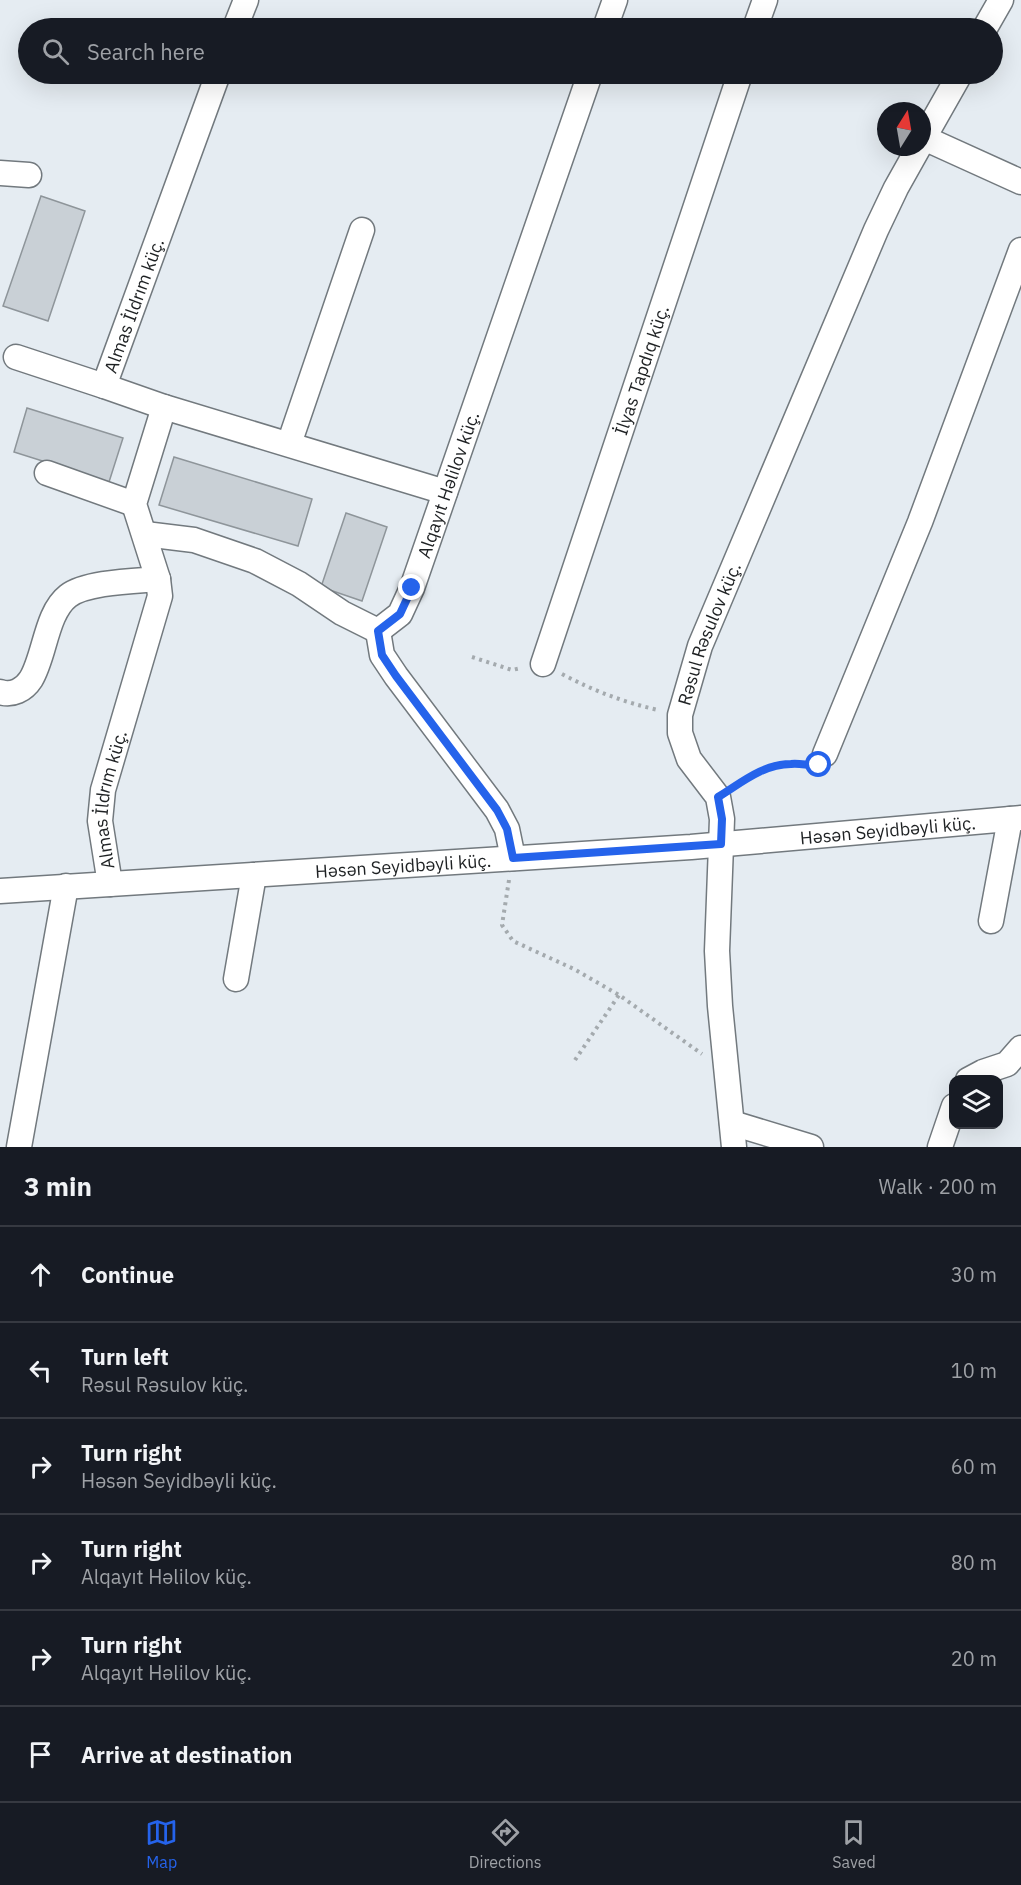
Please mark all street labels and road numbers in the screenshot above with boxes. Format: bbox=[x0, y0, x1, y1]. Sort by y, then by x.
street label: Almas İldrım küç. bbox=[98, 235, 169, 376]
street label: İlyas Tapdıq küç. bbox=[609, 302, 674, 438]
street label: Alqayıt Həlilov küç. bbox=[412, 408, 484, 561]
street label: Rəsul Rəsulov küç. bbox=[672, 559, 746, 708]
street label: Almas İldrım küç. bbox=[88, 727, 132, 871]
street label: Həsən Seyidbəyli küç. bbox=[799, 811, 977, 849]
street label: Həsən Seyidbəyli küç. bbox=[314, 848, 492, 882]

